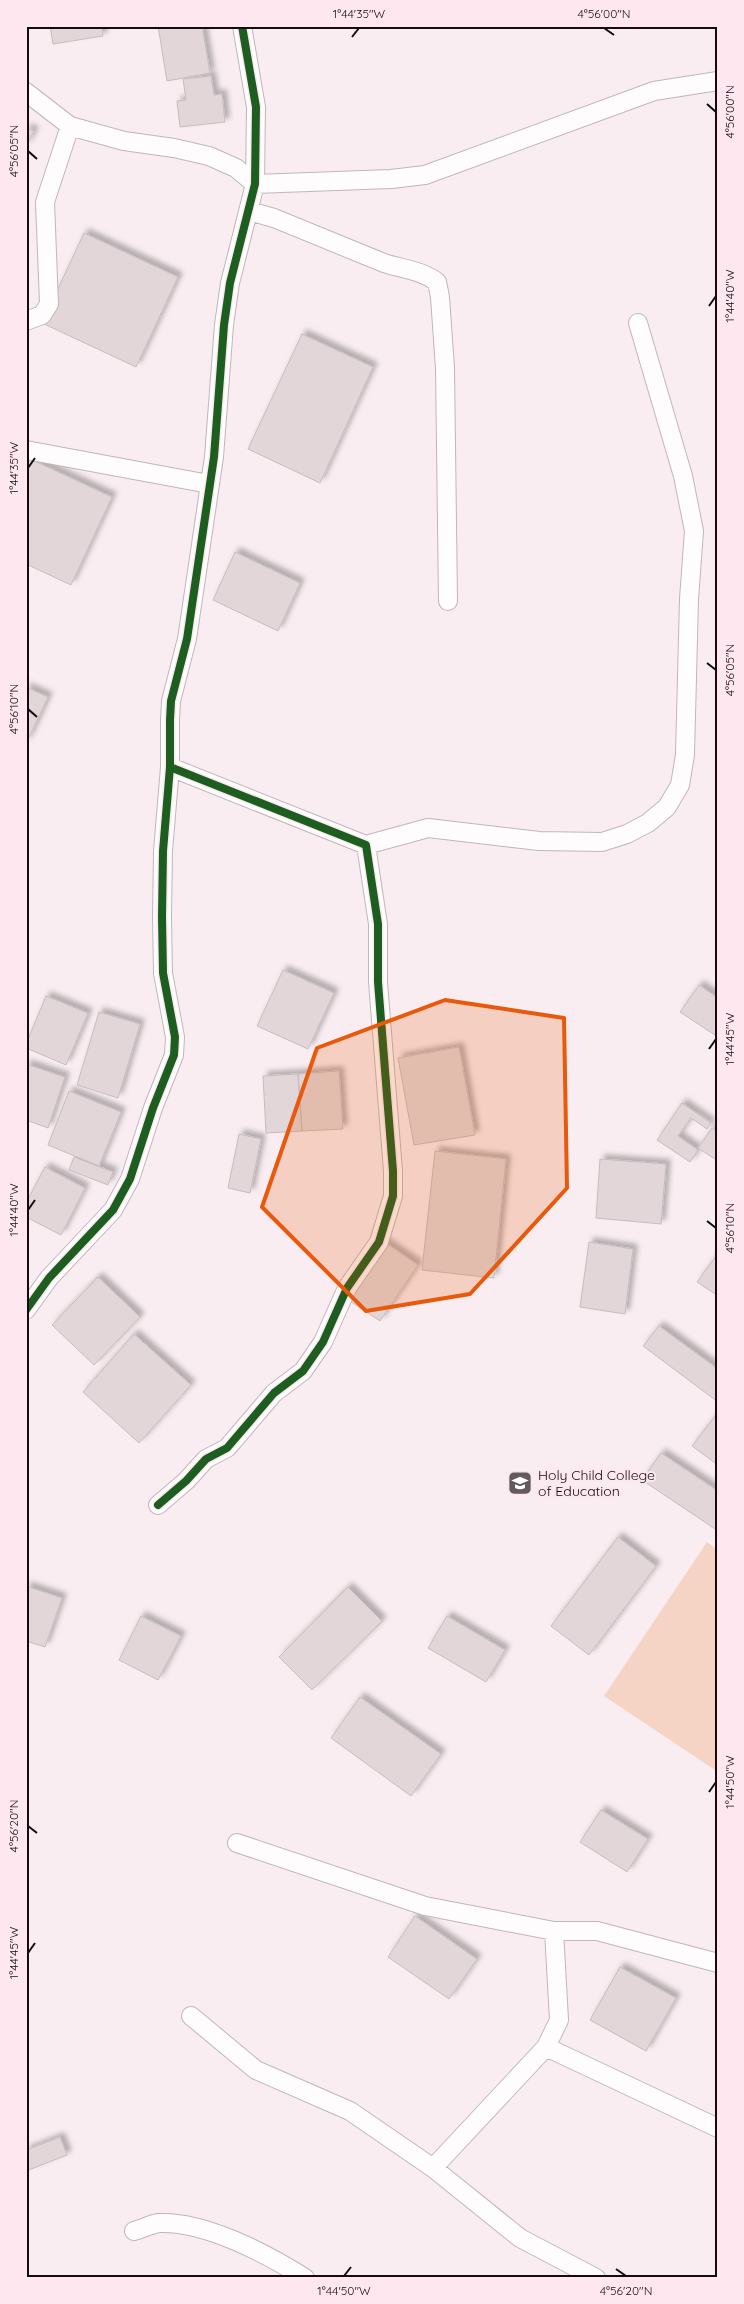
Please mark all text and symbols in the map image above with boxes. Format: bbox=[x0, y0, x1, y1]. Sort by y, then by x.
text: 1°44'35"W bbox=[333, 6, 386, 21]
text: 4°56'00"N bbox=[577, 6, 631, 21]
text: 4°56'00"N bbox=[722, 85, 737, 139]
text: 4°56'05"N bbox=[6, 125, 21, 177]
text: 1°44'40"W bbox=[722, 269, 737, 323]
text: 1°44'35"W bbox=[6, 441, 21, 494]
text: 4°56'05"N bbox=[722, 644, 737, 696]
text: 4°56'10"N bbox=[6, 684, 21, 734]
text: 1°44'45"W bbox=[722, 1012, 737, 1065]
text: 1°44'40"W bbox=[6, 1183, 21, 1237]
text: 4°56'10"N bbox=[722, 1203, 737, 1253]
place label: Holy Child College of Education bbox=[538, 1466, 655, 1500]
school or university icon: Holy Child College of Education bbox=[507, 1470, 533, 1496]
text: 1°44'50"W bbox=[722, 1755, 737, 1809]
text: 4°56'20"N bbox=[6, 1800, 21, 1852]
text: 1°44'45"W bbox=[6, 1926, 21, 1979]
text: 1°44'50"W bbox=[317, 2283, 371, 2298]
text: 4°56'20"N bbox=[600, 2283, 652, 2298]

